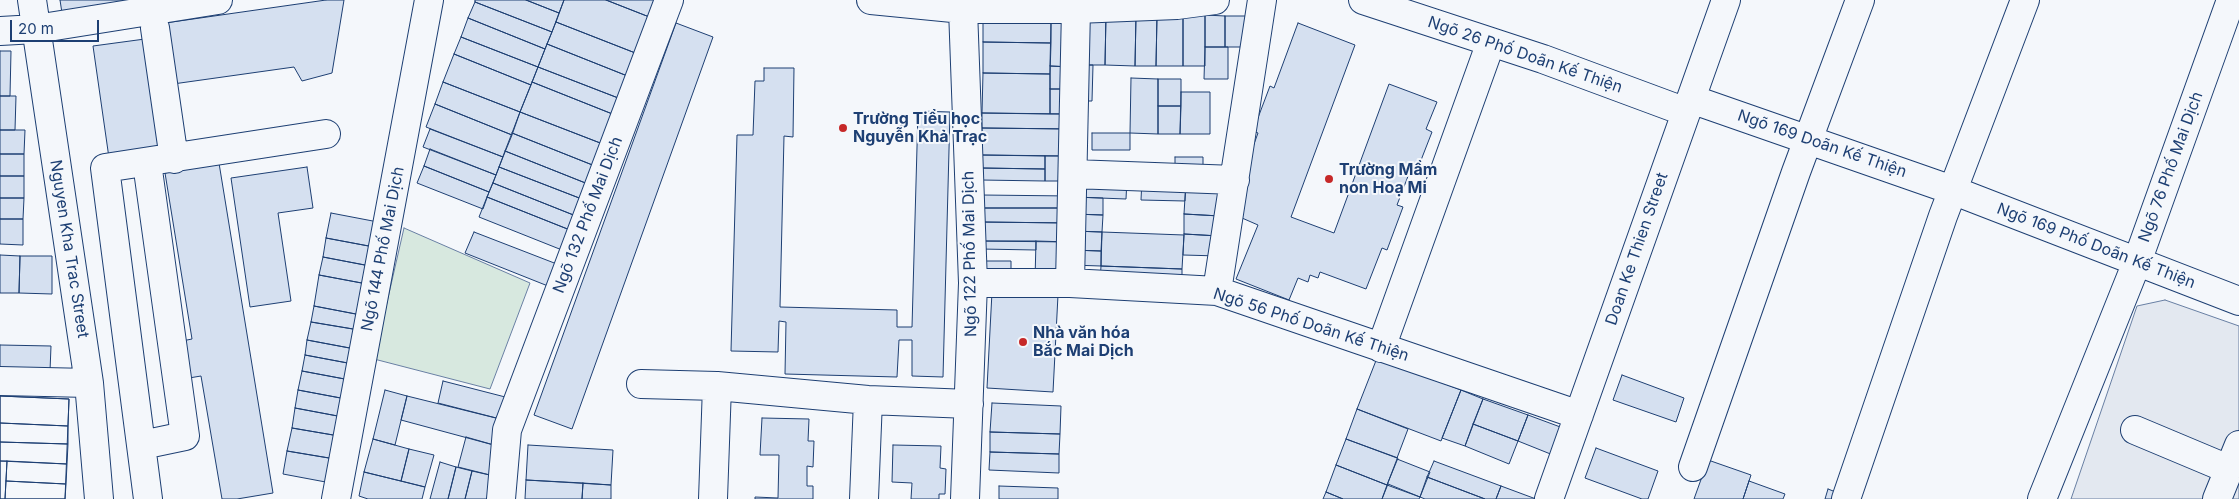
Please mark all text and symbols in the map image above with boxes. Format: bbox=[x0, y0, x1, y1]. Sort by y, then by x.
scale bar bbox=[12, 10, 101, 42]
street label: Ngõ 26 Phố Doãn Kế Thiện bbox=[1425, 13, 1625, 97]
text: 20 m bbox=[18, 19, 54, 38]
street label: Ngõ 76 Phố Mai Dịch bbox=[2135, 89, 2207, 245]
street label: Ngõ 169 Doãn Kế Thiện bbox=[1735, 106, 1909, 182]
place label: Trường Tiểu học Nguyễn Khả Trạc bbox=[853, 109, 987, 147]
marker: Trường Tiểu học Nguyễn Khả Trạc bbox=[837, 122, 849, 134]
street label: Ngõ 132 Phố Mai Dịch bbox=[549, 134, 627, 296]
street label: Nguyen Kha Trac Street bbox=[45, 159, 93, 339]
place label: Trường Mầm non Hoạ Mi bbox=[1339, 160, 1437, 198]
street label: Ngõ 144 Phố Mai Dịch bbox=[358, 165, 408, 333]
street label: Doan Ke Thien Street bbox=[1602, 170, 1672, 328]
street label: Ngõ 122 Phố Mai Dịch bbox=[959, 171, 981, 337]
marker: Trường Mầm non Hoạ Mi bbox=[1323, 173, 1335, 185]
street label: Ngõ 169 Phố Doãn Kế Thiện bbox=[1994, 199, 2198, 293]
street label: Ngõ 56 Phố Doãn Kế Thiện bbox=[1211, 284, 1411, 366]
place label: Nhà văn hóa Bắc Mai Dịch bbox=[1033, 323, 1134, 361]
marker: Nhà văn hóa Bắc Mai Dịch bbox=[1017, 336, 1029, 348]

